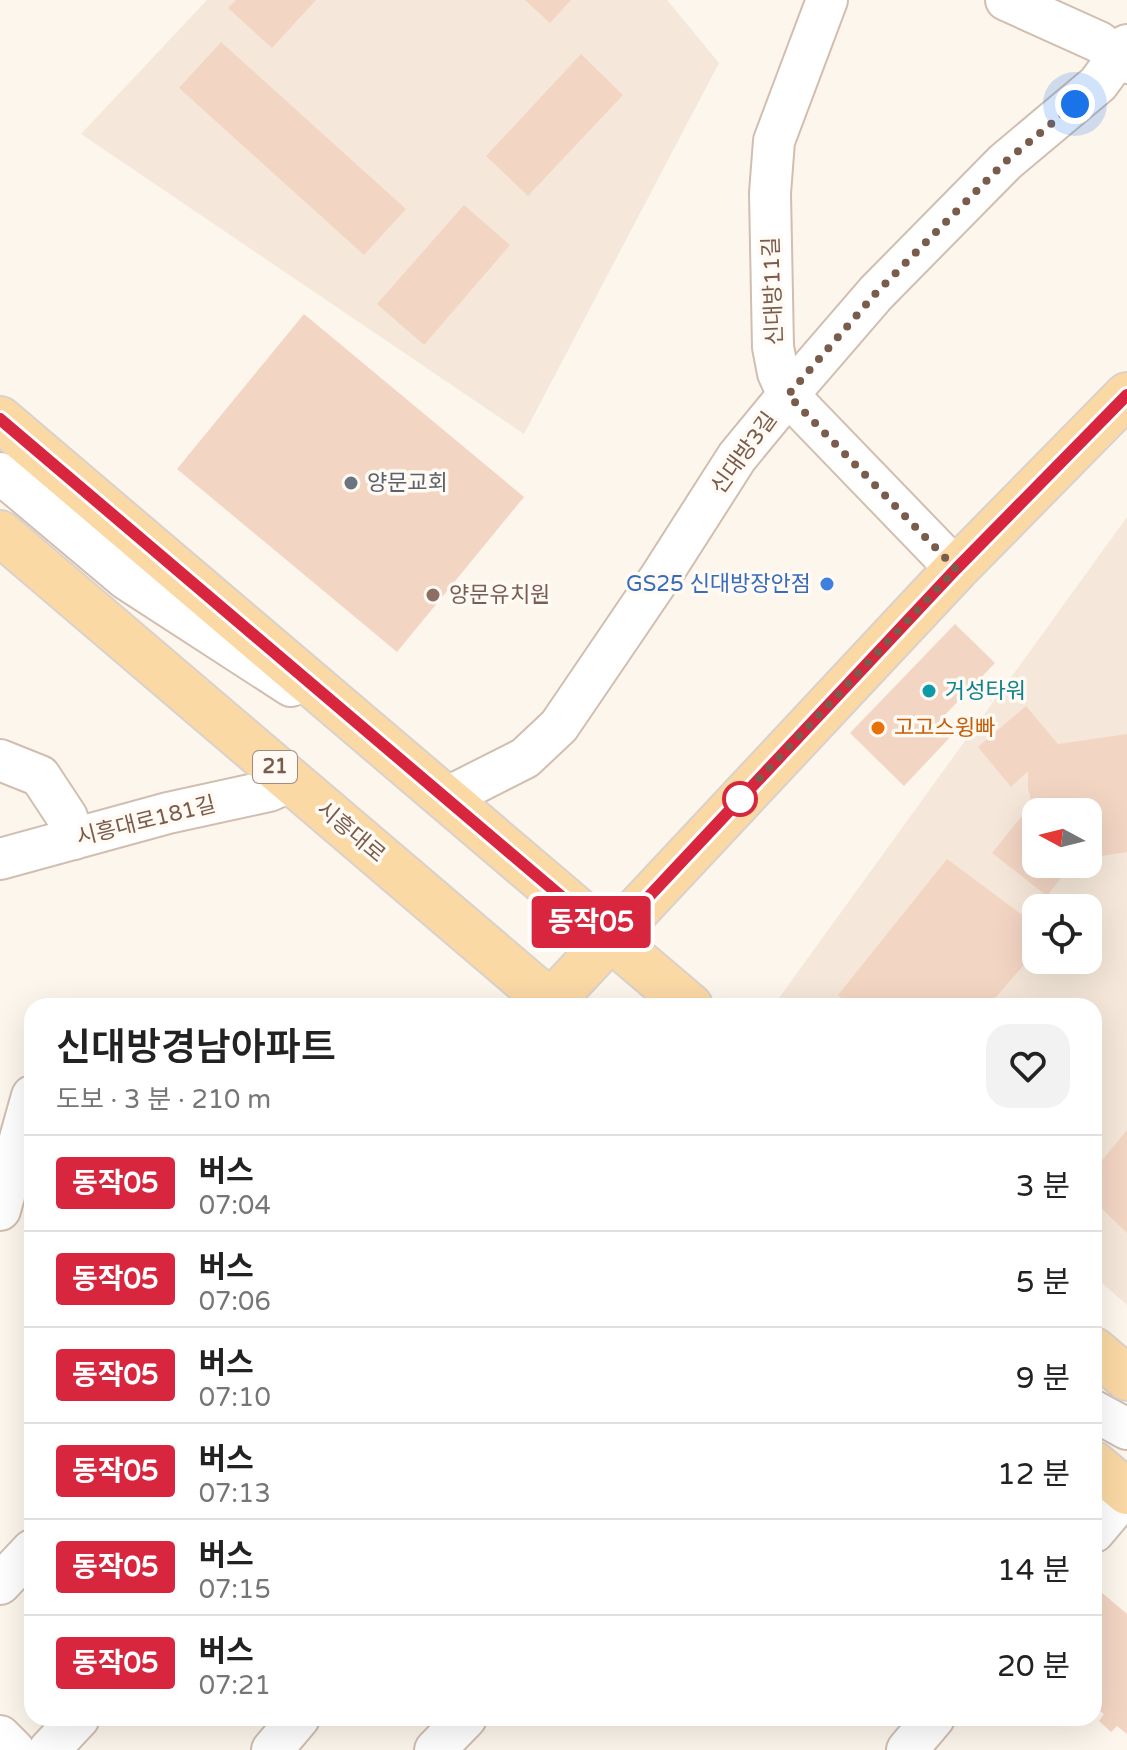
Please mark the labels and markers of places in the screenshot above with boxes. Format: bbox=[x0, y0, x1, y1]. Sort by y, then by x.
place label: 양문교회 bbox=[367, 470, 448, 496]
marker: 양문교회 bbox=[342, 474, 360, 492]
place label: GS25 신대방장안점 bbox=[626, 571, 811, 597]
marker: GS25 신대방장안점 bbox=[818, 575, 836, 593]
place label: 양문유치원 bbox=[449, 582, 550, 608]
marker: 양문유치원 bbox=[424, 586, 442, 604]
place label: 거성타워 bbox=[945, 678, 1026, 704]
marker: 거성타워 bbox=[920, 682, 938, 700]
place label: 고고스윙빠 bbox=[894, 715, 995, 741]
marker: 고고스윙빠 bbox=[869, 719, 887, 737]
unlabelled marker bbox=[723, 782, 757, 816]

